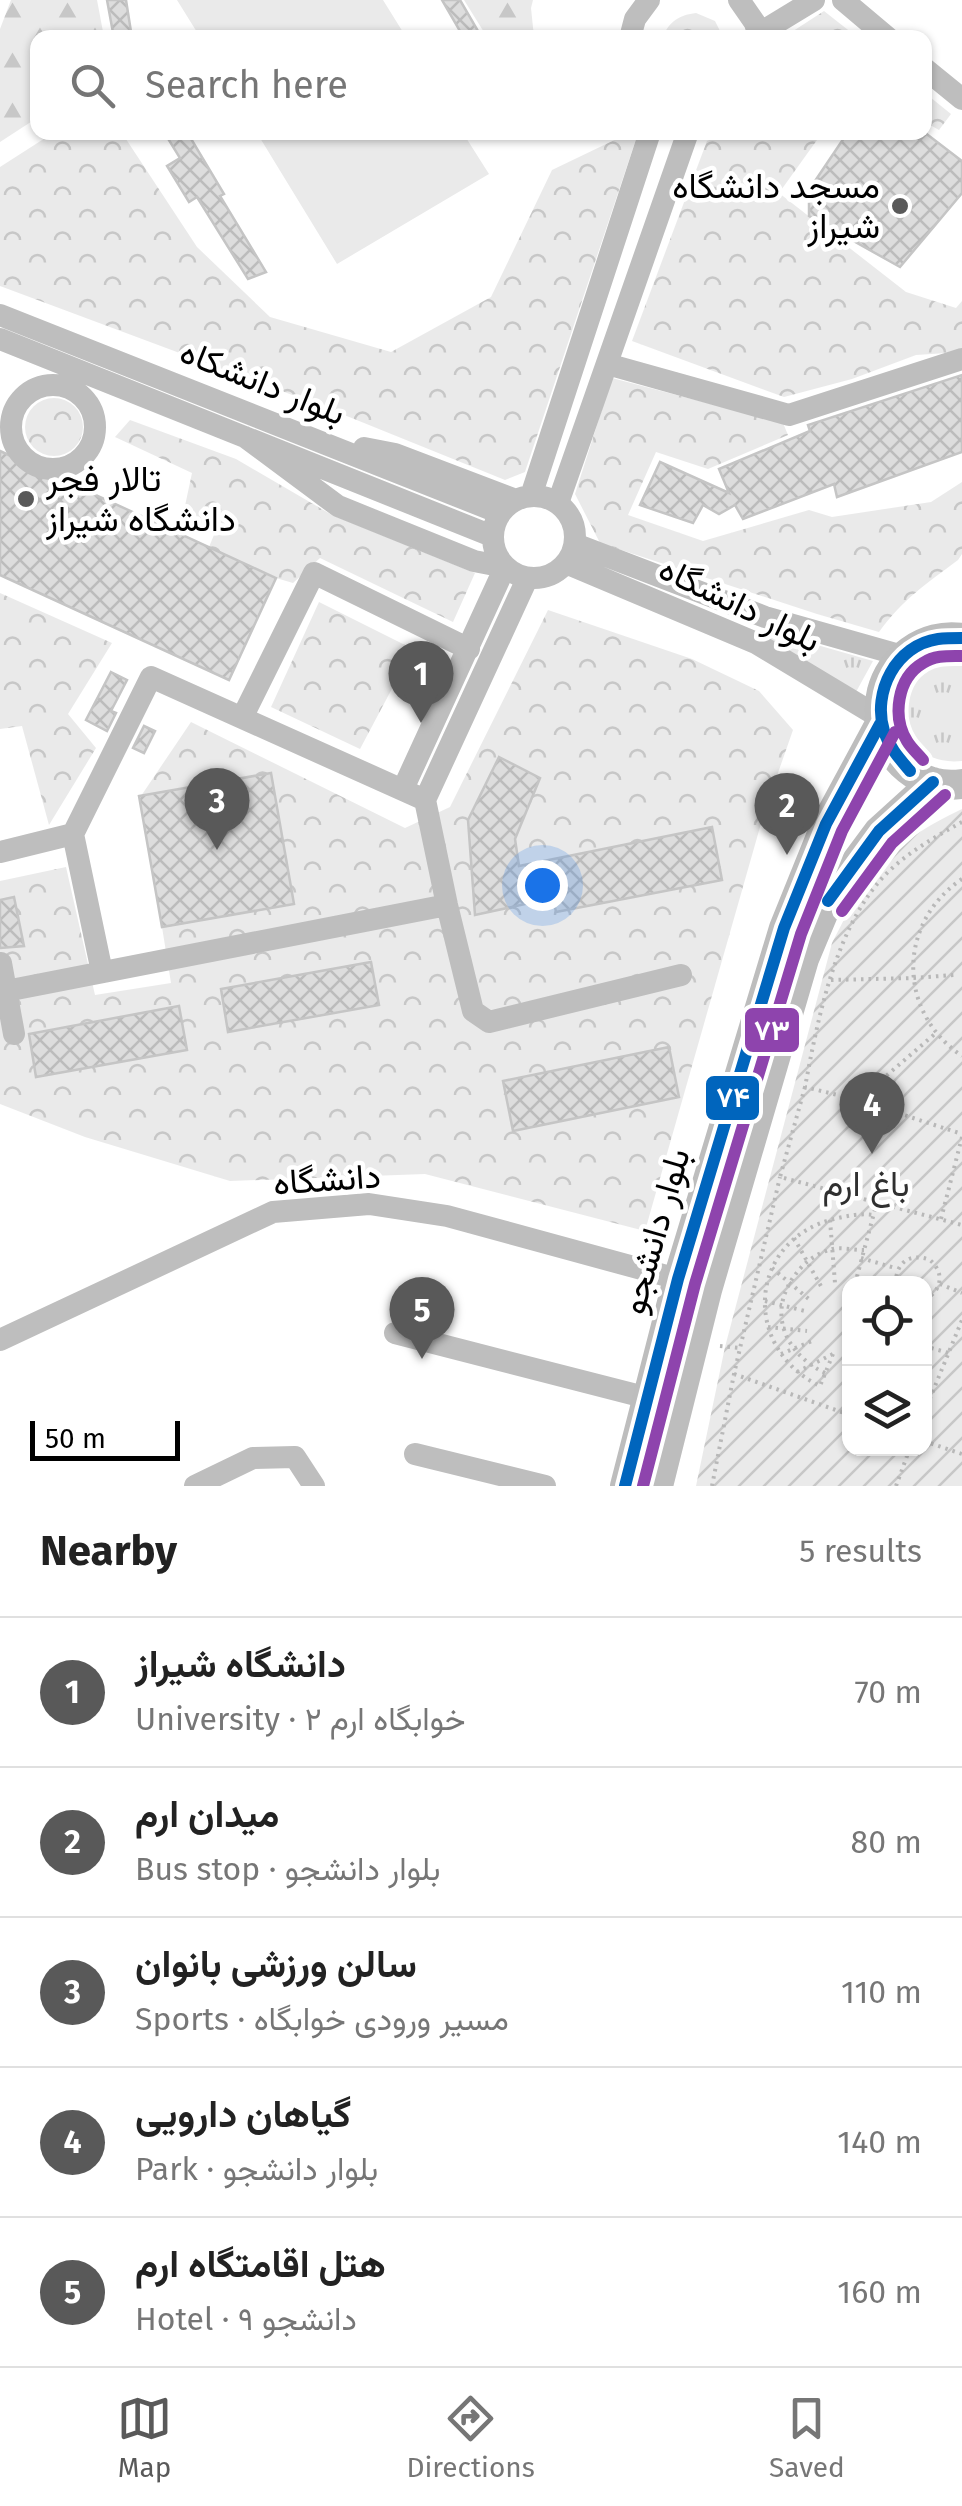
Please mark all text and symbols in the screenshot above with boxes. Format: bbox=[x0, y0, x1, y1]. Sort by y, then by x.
search box bbox=[30, 30, 932, 140]
icon: search bbox=[65, 58, 120, 113]
text: Search here bbox=[145, 62, 348, 108]
place label: مسجد دانشگاه شیراز bbox=[672, 165, 880, 248]
marker: مسجد دانشگاه شیراز bbox=[889, 195, 911, 217]
street label: بلوار دانشکاه bbox=[174, 330, 352, 435]
place label: تالار فجر دانشگاه شیراز bbox=[45, 458, 236, 541]
marker: تالار فجر دانشگاه شیراز bbox=[15, 488, 37, 510]
street label: بلوار دانشگاه bbox=[652, 547, 827, 662]
pin: 1 bbox=[388, 640, 454, 723]
pin: 3 bbox=[184, 768, 250, 850]
pin: 2 bbox=[754, 772, 820, 855]
your location bbox=[517, 860, 568, 911]
line badge: ۷۳ bbox=[743, 1006, 801, 1054]
text: ۷۳ bbox=[754, 1014, 790, 1047]
pin: 4 bbox=[840, 1072, 904, 1154]
line badge: ۷۴ bbox=[704, 1074, 761, 1122]
text: ۷۴ bbox=[716, 1081, 750, 1114]
street label: بلوار دانشجو bbox=[611, 1143, 700, 1319]
street label: دانشگاه bbox=[272, 1154, 382, 1204]
park label: باغ ارم bbox=[823, 1163, 910, 1208]
pin: 5 bbox=[390, 1276, 454, 1359]
map controls bbox=[842, 1276, 932, 1456]
button: locate bbox=[842, 1276, 932, 1366]
button: layers bbox=[842, 1366, 932, 1456]
scale bar bbox=[30, 1416, 180, 1460]
text: 50 m bbox=[45, 1422, 106, 1455]
text: Nearby bbox=[40, 1526, 177, 1576]
text: 5 results bbox=[799, 1532, 922, 1570]
text: دانشگاه شیراز bbox=[135, 1641, 346, 1687]
text: 1 bbox=[65, 1673, 80, 1711]
text: 70 m bbox=[854, 1673, 922, 1711]
text: University · خوابگاه ارم ۲ bbox=[135, 1700, 465, 1738]
text: میدان ارم bbox=[135, 1791, 279, 1837]
text: 2 bbox=[64, 1823, 81, 1861]
text: 80 m bbox=[851, 1823, 922, 1861]
text: Bus stop · بلوار دانشجو bbox=[135, 1850, 440, 1888]
text: سالن ورزشی بانوان bbox=[135, 1941, 417, 1987]
text: 3 bbox=[64, 1973, 81, 2011]
text: 110 m bbox=[841, 1973, 922, 2011]
text: Sports · مسیر ورودی خوابگاه bbox=[135, 2000, 509, 2038]
text: گیاهان دارویی bbox=[135, 2091, 351, 2137]
text: 4 bbox=[63, 2123, 82, 2161]
text: 140 m bbox=[837, 2123, 922, 2161]
text: Park · بلوار دانشجو bbox=[135, 2150, 378, 2188]
text: هتل اقامتگاه ارم bbox=[135, 2241, 386, 2287]
text: 5 bbox=[64, 2273, 81, 2311]
text: 160 m bbox=[837, 2273, 922, 2311]
text: Hotel · ۹ دانشجو bbox=[135, 2300, 357, 2338]
tab: Map bbox=[117, 2391, 172, 2484]
tab: Directions bbox=[406, 2391, 535, 2484]
tab: Saved bbox=[769, 2391, 845, 2484]

